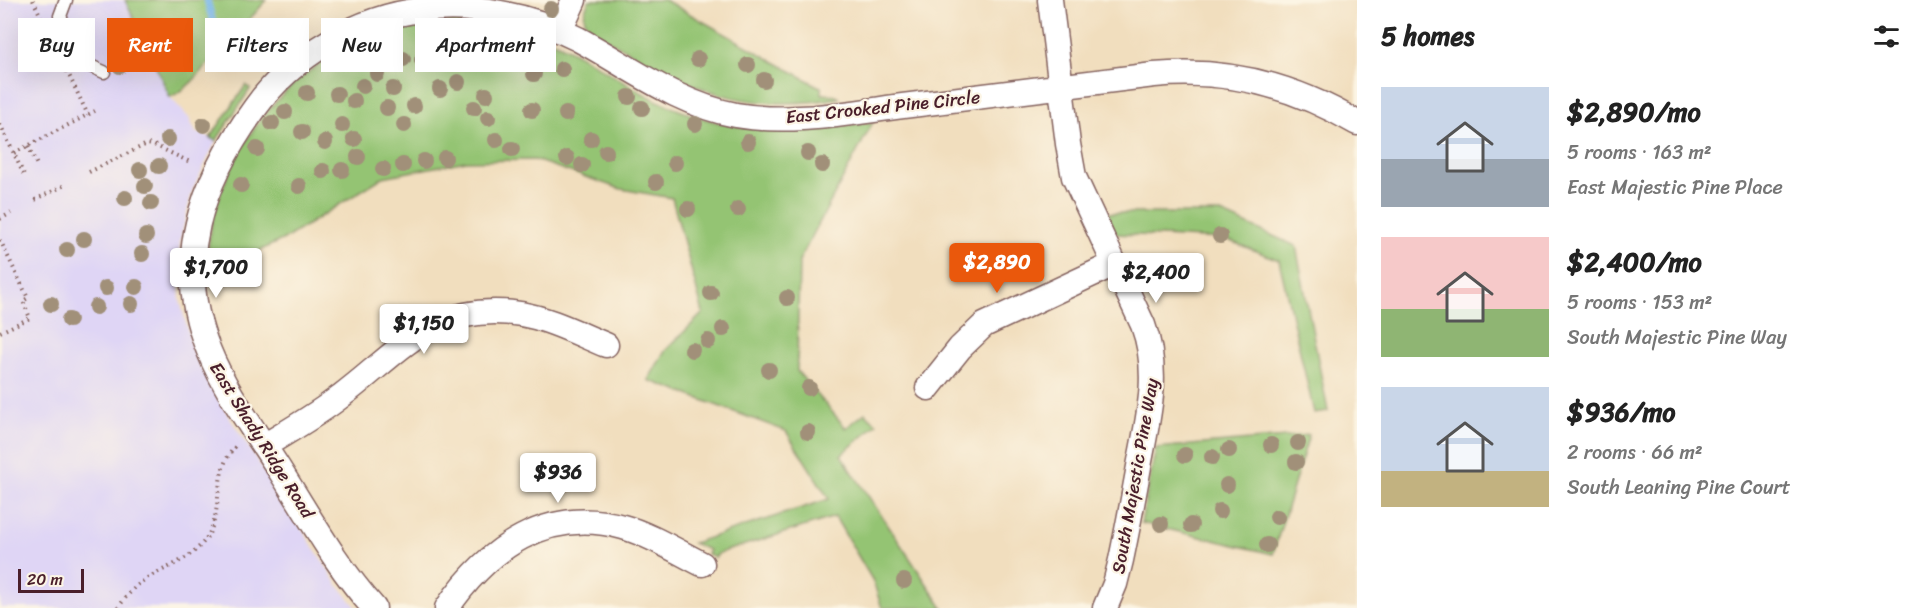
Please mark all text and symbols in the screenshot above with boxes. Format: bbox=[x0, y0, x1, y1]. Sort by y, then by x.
text: 5 homes bbox=[1381, 13, 1474, 59]
chip: Buy bbox=[18, 18, 95, 72]
chip: Rent bbox=[107, 18, 193, 72]
chip: Filters bbox=[205, 18, 309, 72]
chip: New bbox=[321, 18, 403, 72]
chip: Apartment bbox=[415, 18, 556, 72]
icon: filters bbox=[1870, 20, 1903, 53]
street label: East Crooked Pine Circle bbox=[784, 81, 982, 133]
text: $2,890/mo bbox=[1567, 89, 1701, 135]
icon: home bbox=[1429, 111, 1501, 183]
text: 5 rooms · 163 m² bbox=[1567, 135, 1712, 170]
text: East Majestic Pine Place bbox=[1567, 170, 1783, 205]
text: $2,400/mo bbox=[1567, 239, 1702, 285]
pin: $2,890 bbox=[948, 243, 1046, 294]
text: $2,890 bbox=[963, 245, 1031, 280]
pin: $1,700 bbox=[167, 248, 265, 299]
text: $1,700 bbox=[184, 250, 248, 285]
pin: $2,400 bbox=[1107, 253, 1205, 304]
text: $2,400 bbox=[1122, 255, 1190, 290]
icon: home bbox=[1429, 261, 1501, 333]
text: 5 rooms · 153 m² bbox=[1567, 285, 1712, 320]
pin: $1,150 bbox=[375, 304, 473, 355]
text: $1,150 bbox=[394, 306, 454, 341]
text: South Majestic Pine Way bbox=[1567, 320, 1787, 355]
street label: East Shady Ridge Road bbox=[201, 355, 324, 526]
street label: South Majestic Pine Way bbox=[1102, 375, 1168, 576]
text: $936/mo bbox=[1567, 389, 1676, 435]
icon: home bbox=[1429, 411, 1501, 483]
text: 2 rooms · 66 m² bbox=[1567, 435, 1703, 470]
pin: $936 bbox=[522, 453, 594, 504]
text: $936 bbox=[534, 455, 582, 490]
text: South Leaning Pine Court bbox=[1567, 470, 1791, 505]
text: 20 m bbox=[27, 565, 63, 594]
scale bar bbox=[18, 566, 84, 594]

